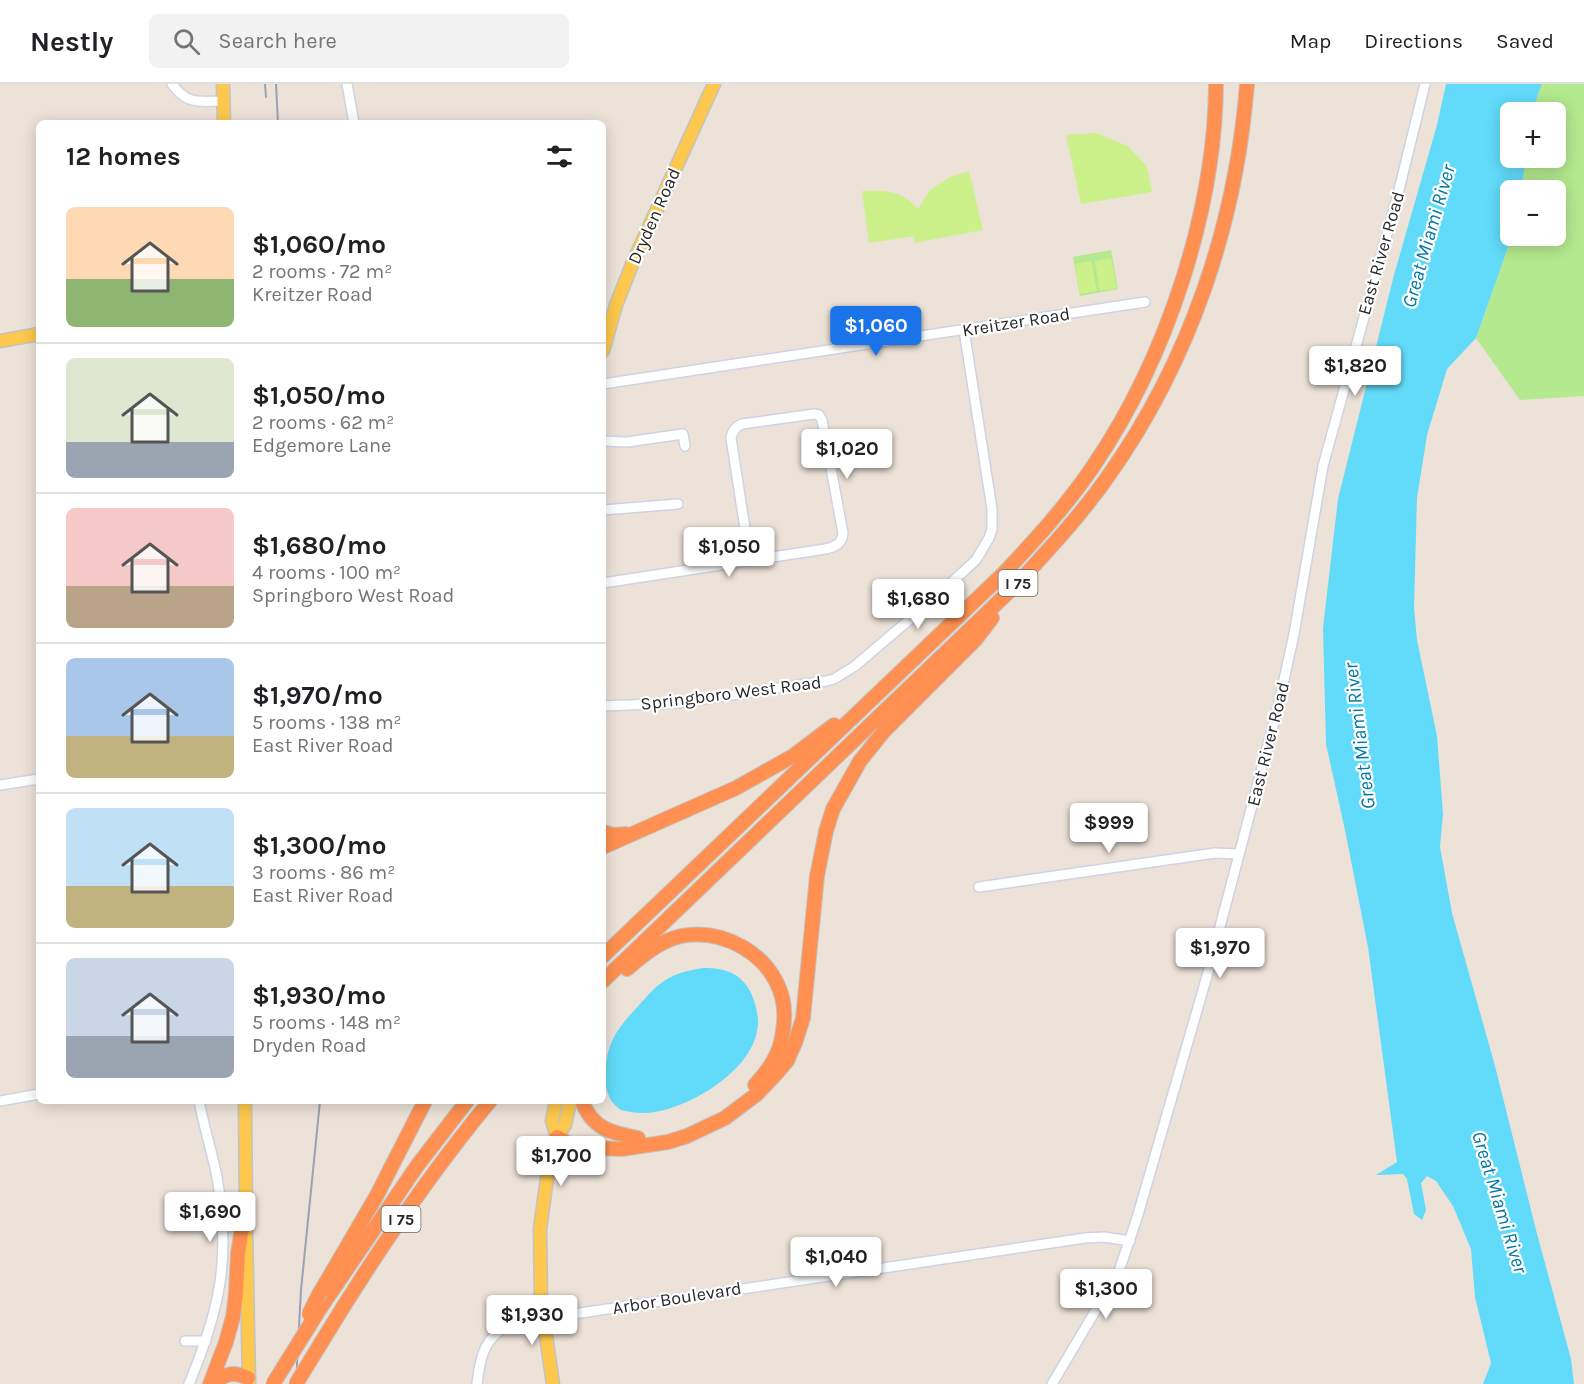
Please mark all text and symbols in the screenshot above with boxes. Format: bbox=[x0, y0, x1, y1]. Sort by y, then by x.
search box bbox=[149, 14, 569, 68]
text: Nestly bbox=[30, 25, 113, 58]
icon: search bbox=[170, 25, 203, 58]
text: Search here bbox=[218, 28, 337, 54]
text: Map bbox=[1290, 29, 1331, 53]
text: Directions bbox=[1364, 29, 1463, 53]
text: Saved bbox=[1496, 29, 1554, 53]
map controls bbox=[1500, 102, 1566, 246]
button: + bbox=[1500, 102, 1566, 168]
icon: filters bbox=[543, 140, 576, 173]
text: 12 homes bbox=[66, 141, 181, 172]
water label: Great Miami River bbox=[1397, 161, 1460, 310]
street label: Dryden Road bbox=[623, 164, 685, 268]
button: − bbox=[1500, 180, 1566, 246]
street label: East River Road bbox=[1353, 189, 1409, 317]
text: $1,060/mo bbox=[252, 229, 386, 260]
icon: home bbox=[114, 231, 186, 303]
text: 2 rooms · 72 m² bbox=[252, 260, 392, 283]
text: Kreitzer Road bbox=[252, 283, 373, 306]
street label: Kreitzer Road bbox=[961, 303, 1071, 341]
pin: $1,060 bbox=[827, 306, 925, 357]
text: $1,060 bbox=[844, 314, 908, 337]
pin: $1,820 bbox=[1306, 346, 1404, 397]
text: $1,820 bbox=[1323, 354, 1387, 377]
text: $1,050/mo bbox=[252, 380, 385, 411]
icon: home bbox=[114, 382, 186, 454]
text: 2 rooms · 62 m² bbox=[252, 411, 394, 434]
pin: $1,020 bbox=[798, 429, 896, 480]
text: Edgemore Lane bbox=[252, 434, 391, 457]
text: $1,020 bbox=[815, 437, 879, 460]
pin: $1,050 bbox=[680, 527, 778, 578]
text: $1,680/mo bbox=[252, 530, 386, 561]
icon: home bbox=[114, 532, 186, 604]
text: $1,050 bbox=[698, 535, 760, 558]
text: 4 rooms · 100 m² bbox=[252, 561, 401, 584]
road number: I 75 bbox=[998, 570, 1038, 596]
pin: $1,680 bbox=[869, 579, 967, 630]
text: Springboro West Road bbox=[252, 584, 454, 607]
text: $1,680 bbox=[886, 587, 950, 610]
water label: Great Miami River bbox=[1339, 660, 1380, 811]
street label: Springboro West Road bbox=[639, 671, 823, 715]
text: $1,970/mo bbox=[252, 680, 383, 711]
street label: East River Road bbox=[1242, 680, 1294, 808]
icon: home bbox=[114, 682, 186, 754]
text: 5 rooms · 138 m² bbox=[252, 711, 402, 734]
text: East River Road bbox=[252, 734, 394, 757]
pin: $999 bbox=[1073, 803, 1145, 854]
text: $999 bbox=[1084, 811, 1134, 834]
text: $1,300/mo bbox=[252, 830, 386, 861]
icon: home bbox=[114, 832, 186, 904]
text: 3 rooms · 86 m² bbox=[252, 861, 395, 884]
text: East River Road bbox=[252, 884, 394, 907]
pin: $1,970 bbox=[1171, 928, 1269, 979]
text: $1,970 bbox=[1190, 936, 1250, 959]
text: $1,930/mo bbox=[252, 980, 386, 1011]
icon: home bbox=[114, 982, 186, 1054]
text: 5 rooms · 148 m² bbox=[252, 1011, 401, 1034]
text: Dryden Road bbox=[252, 1034, 367, 1057]
water label: Great Miami River bbox=[1467, 1128, 1532, 1277]
pin: $1,700 bbox=[512, 1136, 610, 1187]
text: $1,700 bbox=[530, 1144, 592, 1167]
pin: $1,690 bbox=[161, 1192, 259, 1243]
text: $1,690 bbox=[179, 1200, 241, 1223]
road number: I 75 bbox=[382, 1206, 420, 1232]
pin: $1,040 bbox=[787, 1237, 885, 1288]
text: $1,040 bbox=[804, 1245, 868, 1268]
pin: $1,300 bbox=[1057, 1269, 1155, 1320]
street label: Arbor Boulevard bbox=[611, 1277, 743, 1319]
text: $1,300 bbox=[1074, 1277, 1138, 1300]
pin: $1,930 bbox=[483, 1295, 581, 1346]
text: $1,930 bbox=[500, 1303, 564, 1326]

